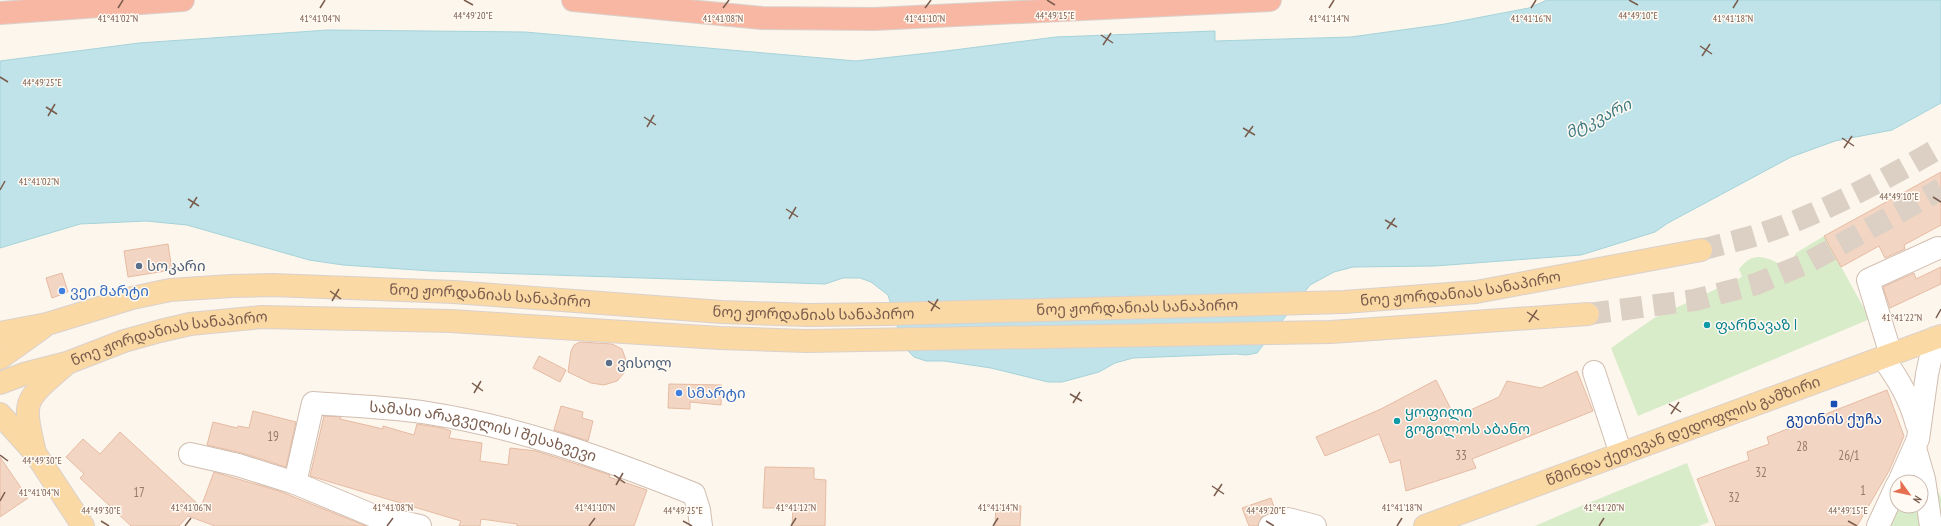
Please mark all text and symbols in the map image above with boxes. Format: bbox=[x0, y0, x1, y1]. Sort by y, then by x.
text: 44°49'20"E bbox=[453, 9, 493, 22]
text: 44°49'15"E bbox=[1035, 9, 1075, 22]
text: 44°49'10"E bbox=[1618, 9, 1658, 22]
text: 41°41'02"N bbox=[98, 12, 138, 25]
text: 41°41'04"N bbox=[300, 12, 340, 25]
text: 41°41'08"N bbox=[703, 12, 743, 25]
text: 41°41'10"N bbox=[905, 12, 945, 25]
text: 41°41'14"N bbox=[1309, 12, 1349, 25]
text: 41°41'16"N bbox=[1511, 12, 1551, 25]
text: 41°41'18"N bbox=[1713, 12, 1753, 25]
text: 44°49'25"E bbox=[22, 76, 62, 89]
water label: მტკვარი bbox=[1562, 93, 1635, 142]
text: 41°41'02"N bbox=[19, 175, 59, 188]
text: 44°49'10"E bbox=[1879, 190, 1919, 203]
place label: სოკარი bbox=[147, 256, 206, 275]
marker: სოკარი bbox=[134, 261, 144, 271]
street label: ნოე ჟორდანიას სანაპირო bbox=[1359, 266, 1562, 310]
street label: ნოე ჟორდანიას სანაპირო bbox=[389, 280, 592, 311]
place label: ვეი მარტი bbox=[70, 281, 149, 300]
marker: ვეი მარტი bbox=[57, 286, 67, 296]
street label: ნოე ჟორდანიას სანაპირო bbox=[1036, 295, 1239, 319]
street label: ნოე ჟორდანიას სანაპირო bbox=[712, 301, 915, 324]
street label: ნოე ჟორდანიას სანაპირო bbox=[68, 307, 268, 370]
text: 41°41'22"N bbox=[1882, 311, 1922, 324]
place label: ფარნავაზ I bbox=[1715, 315, 1797, 334]
marker: ფარნავაზ I bbox=[1702, 320, 1712, 330]
place label: ვისოლ bbox=[617, 353, 672, 372]
marker: ვისოლ bbox=[604, 358, 614, 368]
street label: წმინდა ქეთევან დედოფლის გამზირი bbox=[1543, 371, 1823, 490]
place label: სმარტი bbox=[687, 383, 746, 402]
marker: სმარტი bbox=[674, 388, 684, 398]
street label: სამასი არაგველის I შესახვევი bbox=[369, 397, 599, 465]
marker: გუთნის ქუჩა bbox=[1829, 399, 1839, 409]
place label: ყოფილი გოგილოს აბანო bbox=[1405, 402, 1530, 438]
place label: გუთნის ქუჩა bbox=[1786, 409, 1882, 428]
marker: ყოფილი გოგილოს აბანო bbox=[1392, 416, 1402, 426]
house number: 19 bbox=[267, 428, 279, 445]
house number: 28 bbox=[1796, 438, 1808, 455]
house number: 33 bbox=[1455, 447, 1467, 464]
house number: 26/1 bbox=[1838, 447, 1860, 464]
text: 44°49'30"E bbox=[22, 454, 62, 467]
house number: 32 bbox=[1755, 464, 1767, 481]
north arrow bbox=[1889, 474, 1929, 514]
house number: 1 bbox=[1860, 482, 1866, 499]
house number: 17 bbox=[133, 484, 145, 501]
text: 41°41'04"N bbox=[19, 486, 59, 499]
house number: 32 bbox=[1728, 489, 1740, 506]
text: N bbox=[1910, 493, 1925, 506]
text: 41°41'06"N bbox=[171, 501, 211, 514]
text: 41°41'08"N bbox=[373, 501, 413, 514]
text: 41°41'10"N bbox=[575, 501, 615, 514]
text: 41°41'12"N bbox=[776, 501, 816, 514]
text: 41°41'14"N bbox=[978, 501, 1018, 514]
text: 41°41'18"N bbox=[1382, 501, 1422, 514]
text: 41°41'20"N bbox=[1584, 501, 1624, 514]
text: 44°49'30"E bbox=[81, 504, 121, 517]
text: 44°49'25"E bbox=[663, 504, 703, 517]
text: 44°49'20"E bbox=[1246, 504, 1286, 517]
text: 44°49'15"E bbox=[1828, 504, 1868, 517]

